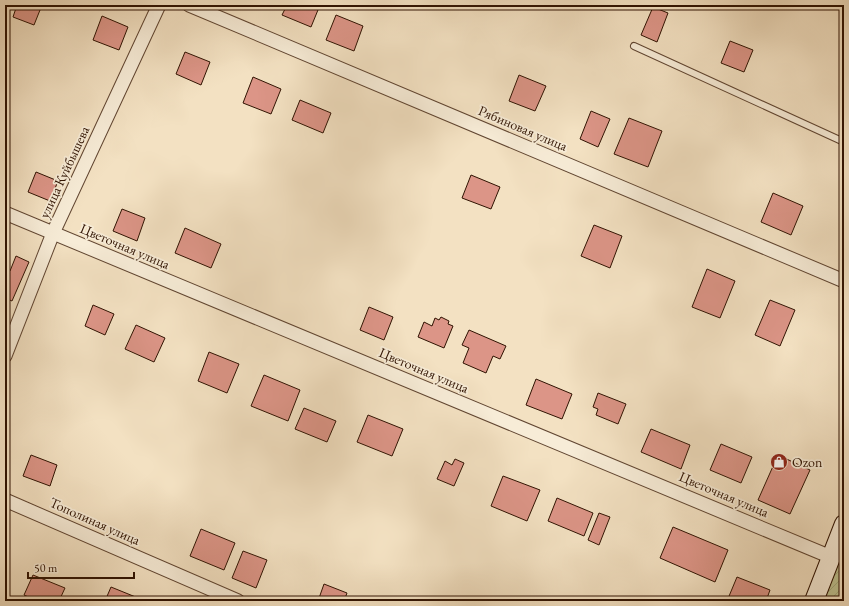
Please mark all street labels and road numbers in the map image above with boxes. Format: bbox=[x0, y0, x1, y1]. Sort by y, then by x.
street label: Рябиновая улица bbox=[476, 101, 571, 155]
street label: улица Куйбышева bbox=[35, 123, 93, 221]
street label: Цветочная улица bbox=[77, 219, 173, 273]
street label: Цветочная улица bbox=[376, 343, 472, 397]
street label: Цветочная улица bbox=[676, 467, 772, 521]
street label: Тополиная улица bbox=[47, 493, 143, 549]

